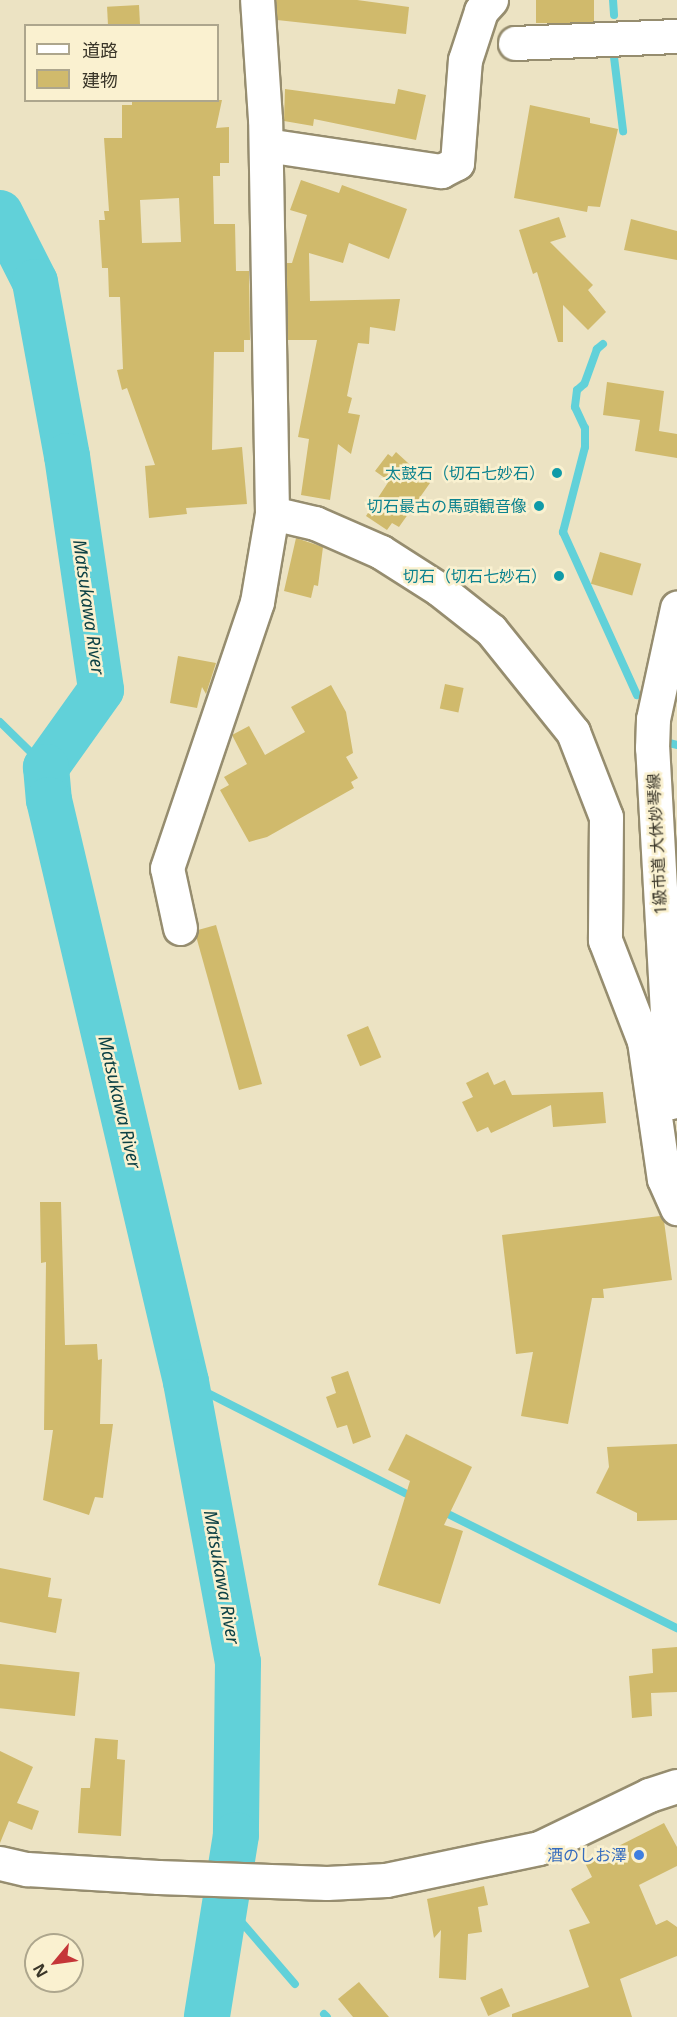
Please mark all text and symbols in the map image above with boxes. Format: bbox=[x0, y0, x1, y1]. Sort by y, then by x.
legend bbox=[24, 24, 219, 102]
text: 道路 bbox=[82, 38, 118, 62]
text: 建物 bbox=[82, 68, 118, 92]
place label: 太鼓石（切石七妙石） bbox=[385, 463, 545, 483]
marker: 太鼓石（切石七妙石） bbox=[550, 466, 564, 480]
place label: 切石最古の馬頭観音像 bbox=[367, 496, 527, 516]
marker: 切石最古の馬頭観音像 bbox=[532, 499, 546, 513]
water label: Matsukawa River bbox=[69, 538, 109, 676]
place label: 切石（切石七妙石） bbox=[403, 566, 547, 586]
marker: 切石（切石七妙石） bbox=[552, 569, 566, 583]
street label: 1級市道 大休妙琴線 bbox=[644, 773, 670, 915]
water label: Matsukawa River bbox=[94, 1033, 146, 1171]
water label: Matsukawa River bbox=[200, 1508, 244, 1646]
place label: 酒のしお澤 bbox=[547, 1845, 627, 1865]
marker: 酒のしお澤 bbox=[632, 1848, 646, 1862]
north arrow bbox=[24, 1933, 84, 1993]
text: N bbox=[27, 1960, 53, 1982]

